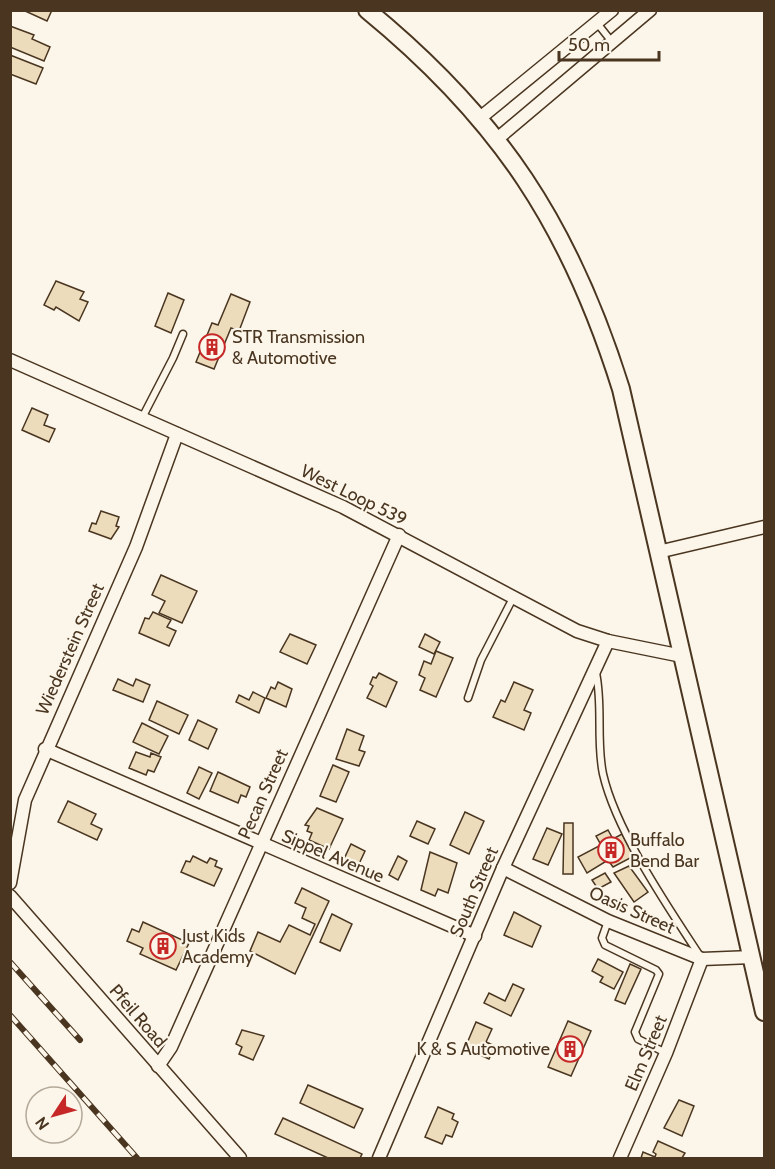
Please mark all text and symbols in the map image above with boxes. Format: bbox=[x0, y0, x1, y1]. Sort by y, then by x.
scale bar bbox=[559, 24, 660, 62]
text: 50 m bbox=[568, 34, 610, 56]
place label: STR Transmission & Automotive bbox=[232, 326, 365, 369]
building icon: STR Transmission & Automotive bbox=[197, 332, 227, 362]
street label: West Loop 539 bbox=[297, 460, 411, 530]
street label: Wiederstein Street bbox=[31, 580, 109, 718]
street label: Pecan Street bbox=[233, 745, 293, 843]
street label: Sippel Avenue bbox=[279, 825, 387, 887]
place label: Buffalo Bend Bar bbox=[630, 829, 699, 872]
building icon: Buffalo Bend Bar bbox=[596, 835, 626, 865]
street label: South Street bbox=[445, 844, 503, 940]
street label: Oasis Street bbox=[586, 881, 678, 939]
place label: Just Kids Academy bbox=[181, 925, 254, 968]
building icon: Just Kids Academy bbox=[148, 931, 178, 961]
street label: Pfeil Road bbox=[105, 980, 171, 1052]
street label: Elm Street bbox=[620, 1012, 672, 1094]
building icon: K & S Automotive bbox=[555, 1034, 585, 1064]
place label: K & S Automotive bbox=[417, 1038, 550, 1060]
north arrow bbox=[24, 1085, 84, 1145]
text: N bbox=[31, 1113, 53, 1134]

